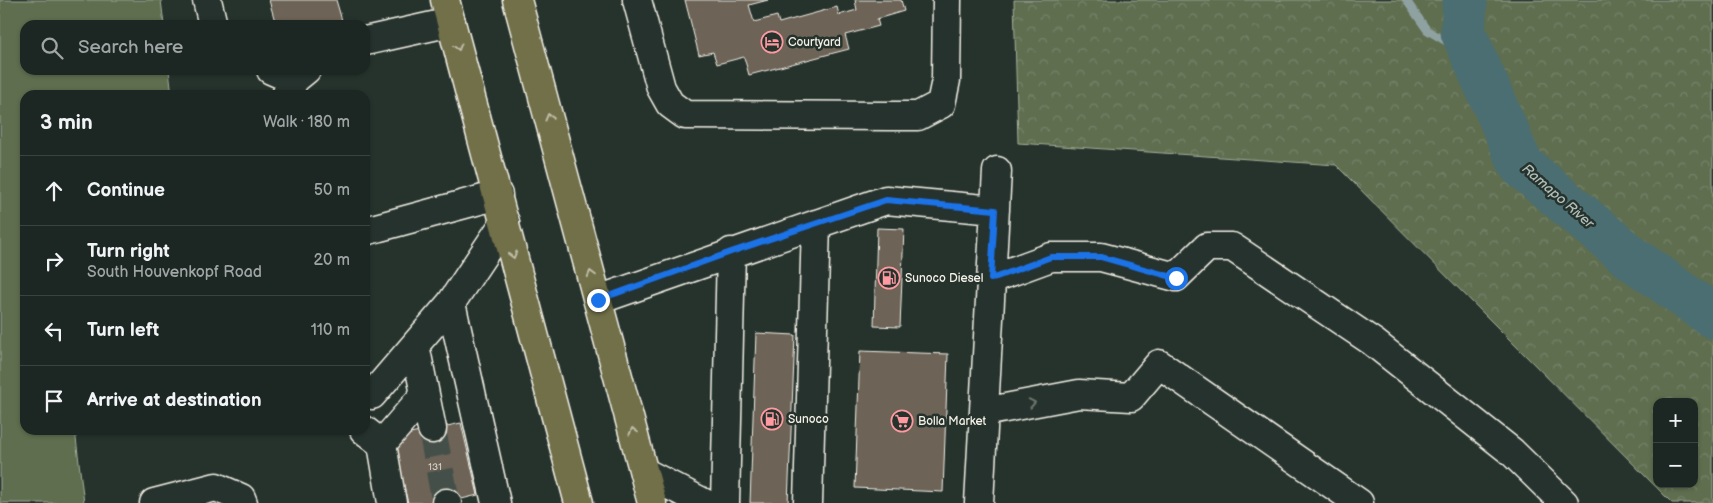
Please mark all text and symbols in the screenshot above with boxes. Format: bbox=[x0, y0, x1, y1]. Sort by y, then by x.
search box bbox=[20, 20, 370, 75]
hotel icon: Courtyard bbox=[760, 30, 784, 54]
icon: search bbox=[38, 34, 66, 62]
place label: Courtyard bbox=[788, 35, 841, 50]
text: Search here bbox=[78, 36, 183, 59]
one-way arrow bbox=[452, 43, 462, 51]
text: 3 min bbox=[40, 110, 93, 135]
text: Walk · 180 m bbox=[263, 113, 350, 132]
one-way arrow bbox=[544, 114, 554, 122]
water label: Ramapo River bbox=[1519, 160, 1598, 232]
icon: ahead bbox=[40, 177, 68, 205]
text: Continue bbox=[87, 179, 165, 202]
text: 50 m bbox=[314, 181, 350, 200]
text: Turn right bbox=[87, 240, 170, 263]
icon: right bbox=[40, 247, 68, 275]
one-way arrow bbox=[508, 250, 518, 258]
text: 20 m bbox=[314, 251, 350, 270]
text: South Houvenkopf Road bbox=[87, 263, 262, 282]
fuel station icon: Sunoco Diesel bbox=[877, 266, 901, 290]
route start bbox=[1165, 267, 1188, 290]
one-way arrow bbox=[586, 271, 596, 279]
place label: Sunoco Diesel bbox=[905, 271, 983, 286]
route end bbox=[587, 289, 610, 312]
icon: left bbox=[40, 317, 68, 345]
text: Turn left bbox=[87, 319, 159, 342]
text: 110 m bbox=[311, 321, 350, 340]
icon: arrive bbox=[40, 387, 68, 415]
text: Arrive at destination bbox=[87, 389, 262, 412]
one-way arrow bbox=[1027, 398, 1036, 408]
map controls bbox=[1653, 398, 1698, 488]
button: + bbox=[1653, 398, 1698, 443]
fuel station icon: Sunoco bbox=[760, 407, 784, 431]
supermarket icon: Bolla Market bbox=[890, 409, 914, 433]
place label: Sunoco bbox=[788, 412, 829, 427]
place label: Bolla Market bbox=[918, 414, 987, 429]
one-way arrow bbox=[628, 428, 638, 436]
button: − bbox=[1653, 443, 1698, 488]
house number: 131 bbox=[428, 461, 442, 473]

